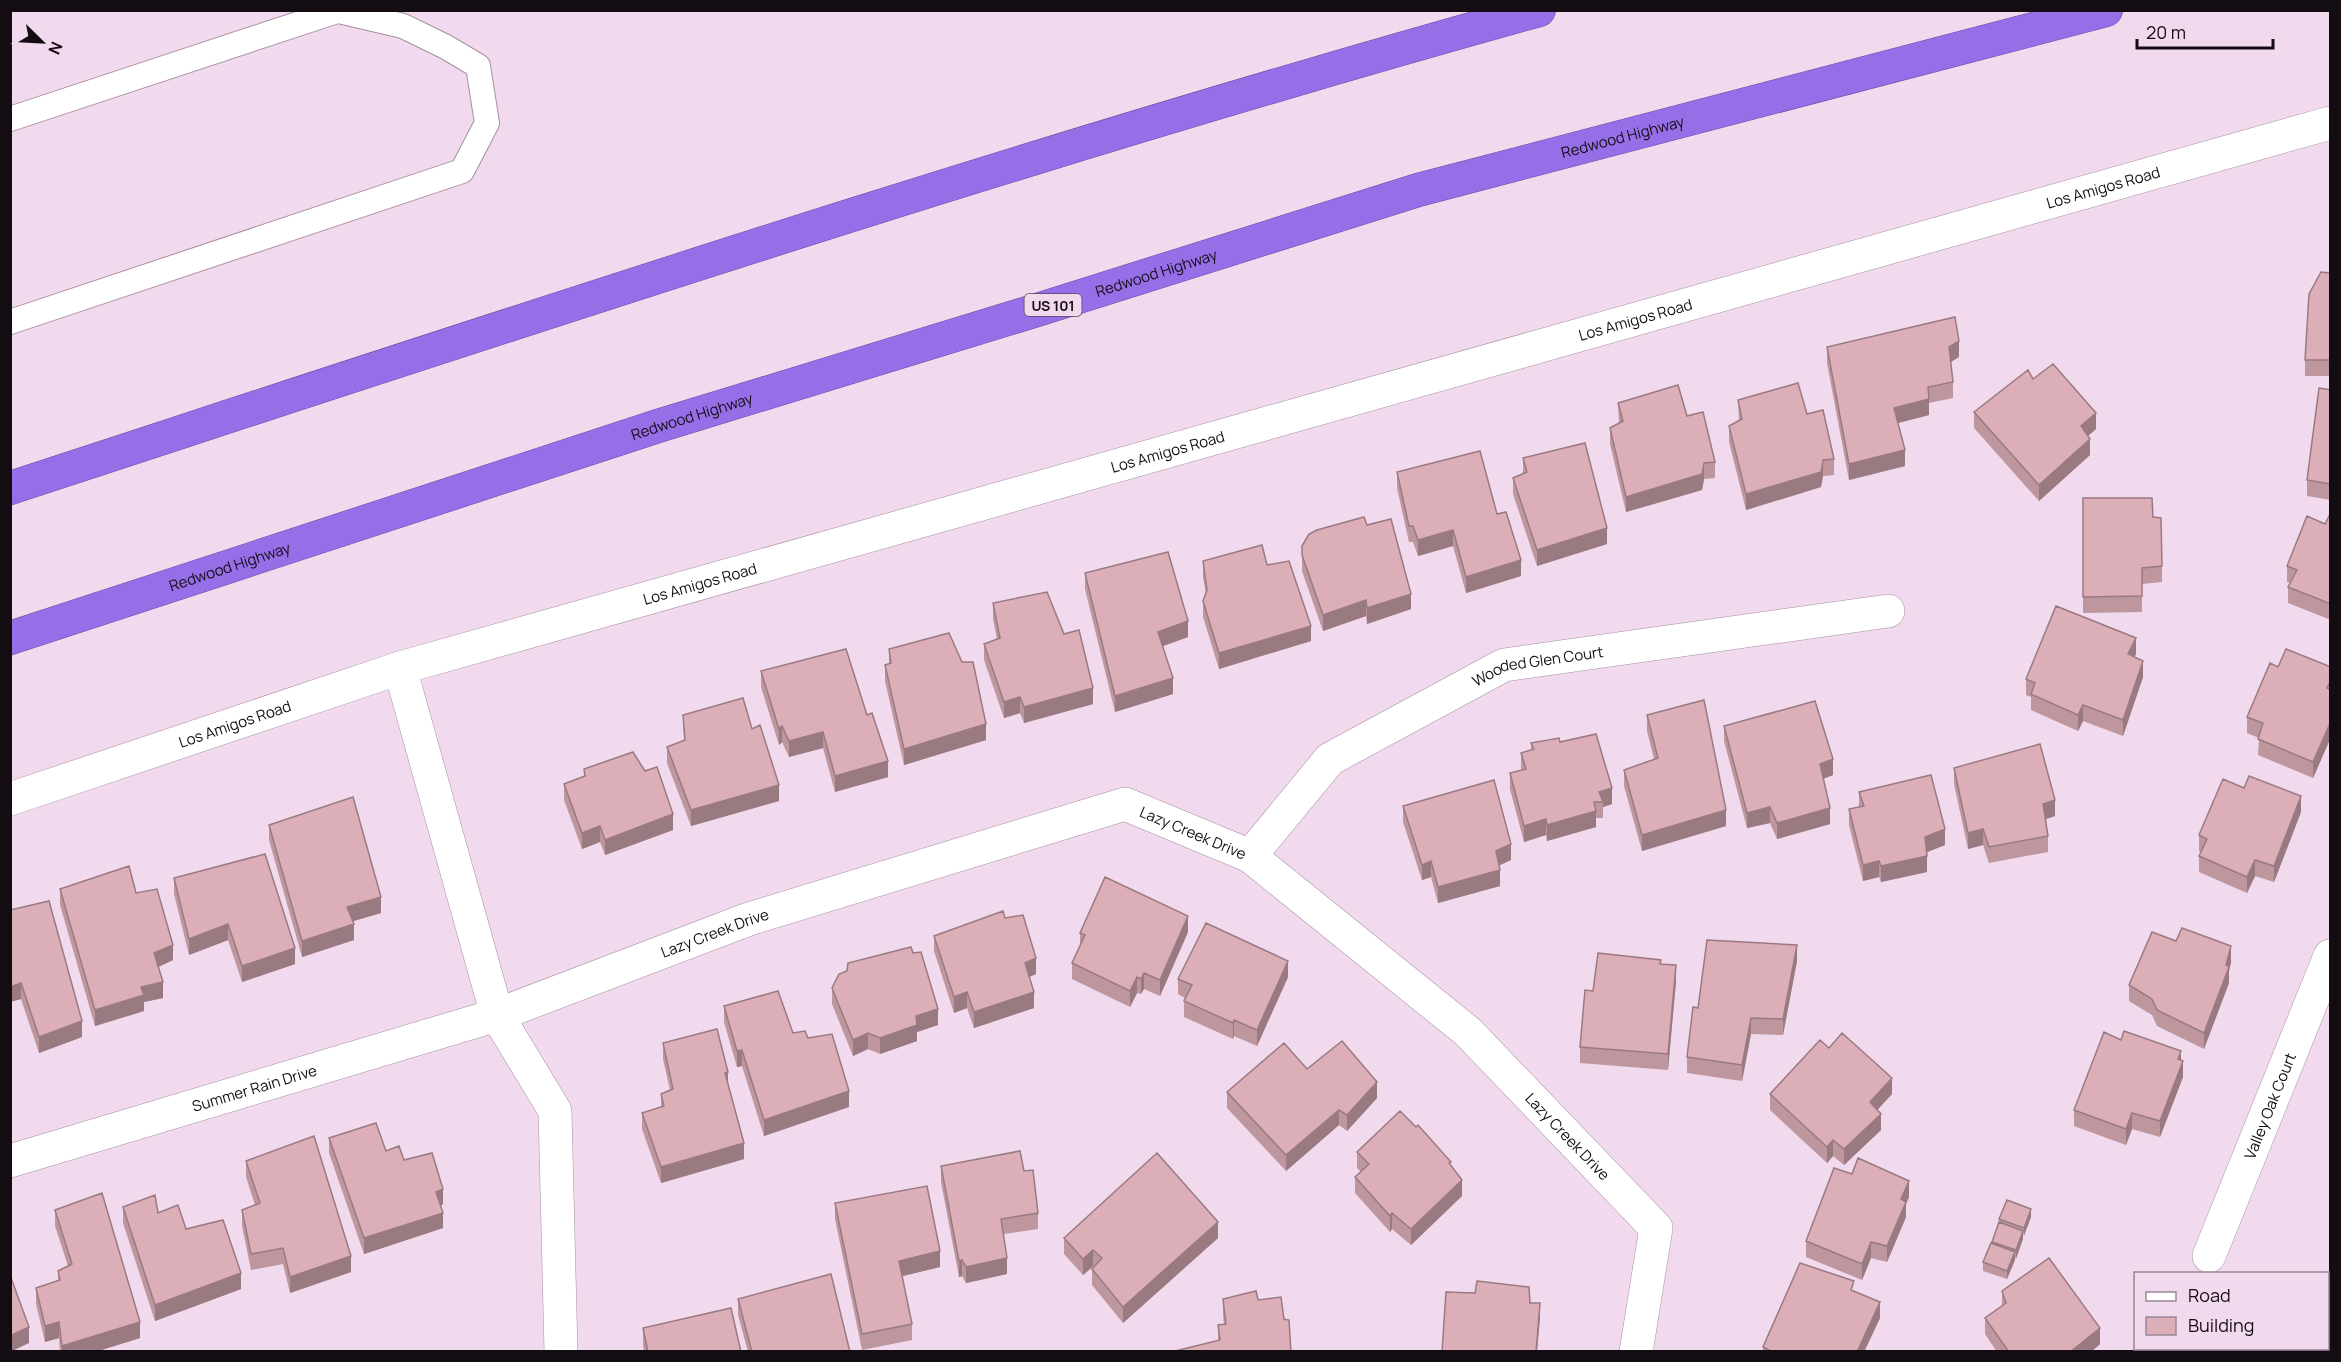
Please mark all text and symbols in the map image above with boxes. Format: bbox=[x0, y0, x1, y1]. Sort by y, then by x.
north arrow bbox=[12, 12, 72, 72]
scale bar bbox=[2137, 12, 2274, 50]
text: 20 m bbox=[2146, 20, 2186, 44]
text: N bbox=[43, 38, 68, 58]
street label: Redwood Highway bbox=[1559, 110, 1686, 163]
street label: Los Amigos Road bbox=[2044, 161, 2162, 213]
street label: Redwood Highway bbox=[1093, 243, 1220, 302]
street label: Los Amigos Road bbox=[1576, 293, 1695, 345]
road number: US 101 bbox=[1024, 294, 1082, 316]
street label: Redwood Highway bbox=[628, 387, 755, 445]
street label: Los Amigos Road bbox=[1108, 425, 1227, 477]
street label: Redwood Highway bbox=[166, 537, 293, 596]
street label: Los Amigos Road bbox=[641, 557, 759, 609]
street label: Wooded Glen Court bbox=[1468, 641, 1604, 691]
street label: Los Amigos Road bbox=[176, 695, 294, 752]
street label: Lazy Creek Drive bbox=[1137, 801, 1250, 864]
street label: Lazy Creek Drive bbox=[658, 903, 771, 962]
street label: Valley Oak Court bbox=[2239, 1049, 2300, 1162]
street label: Summer Rain Drive bbox=[189, 1059, 319, 1116]
street label: Lazy Creek Drive bbox=[1521, 1088, 1615, 1185]
legend bbox=[2134, 1272, 2329, 1350]
text: Road bbox=[2188, 1283, 2231, 1307]
text: Building bbox=[2188, 1313, 2254, 1337]

